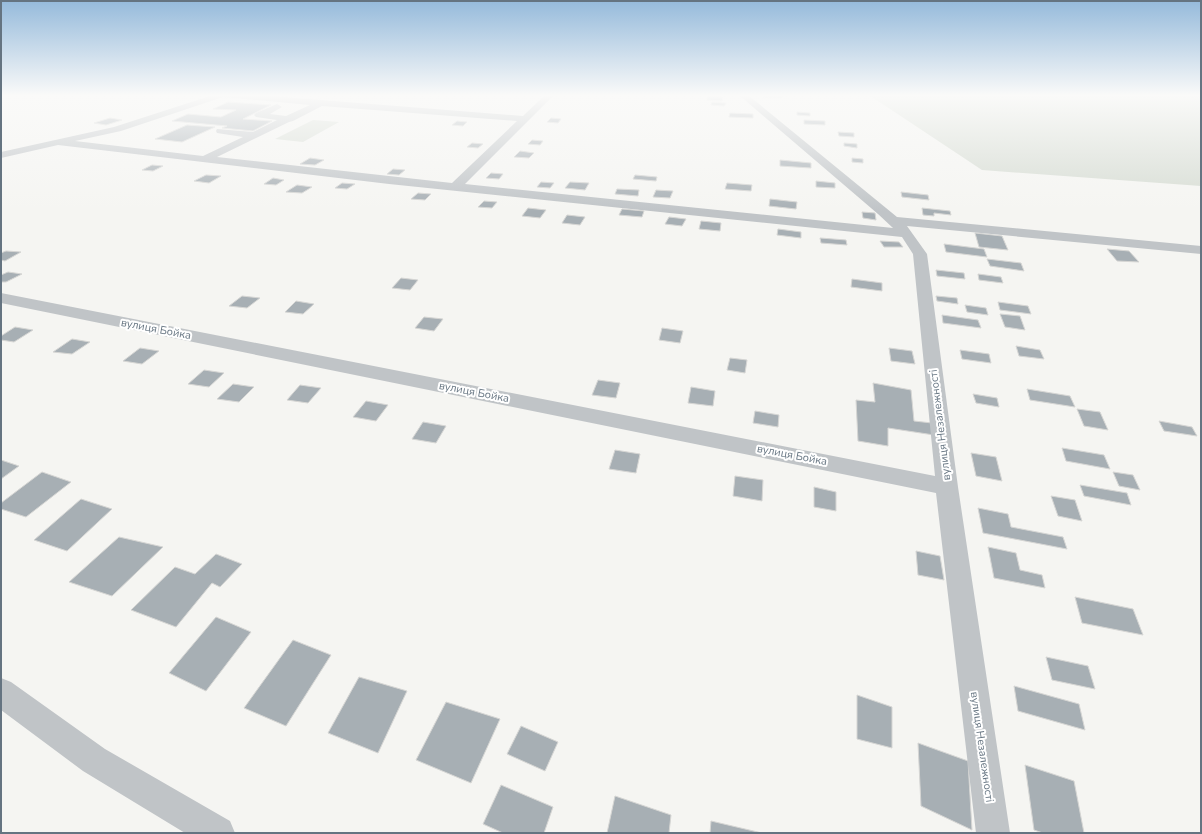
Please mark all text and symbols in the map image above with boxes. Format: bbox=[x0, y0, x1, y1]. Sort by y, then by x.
street label: вулиця Бойка bbox=[120, 315, 192, 343]
street label: вулиця Незалежності bbox=[926, 369, 954, 481]
street label: вулиця Бойка bbox=[438, 378, 510, 406]
street label: вулиця Бойка bbox=[756, 441, 828, 469]
street label: вулиця Незалежності bbox=[967, 691, 997, 803]

